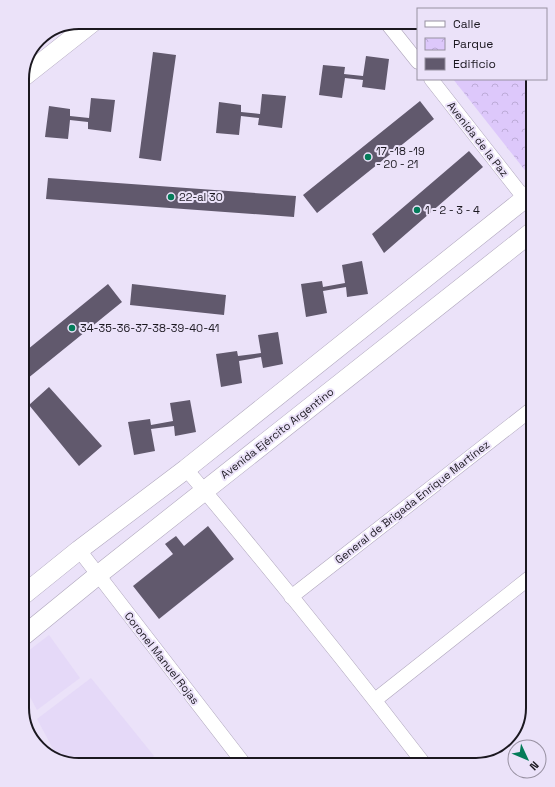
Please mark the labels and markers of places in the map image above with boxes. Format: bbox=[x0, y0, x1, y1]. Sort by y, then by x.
place label: 17 -18 -19 - 20 - 21 bbox=[376, 144, 425, 171]
marker: 17 -18 -19 - 20 - 21 bbox=[363, 152, 373, 162]
place label: 22-al 30 bbox=[179, 190, 223, 204]
marker: 22-al 30 bbox=[166, 192, 176, 202]
place label: 1 - 2 - 3 - 4 bbox=[425, 203, 480, 217]
marker: 1 - 2 - 3 - 4 bbox=[412, 205, 422, 215]
place label: 34-35-36-37-38-39-40-41 bbox=[80, 321, 219, 335]
marker: 34-35-36-37-38-39-40-41 bbox=[67, 323, 77, 333]

